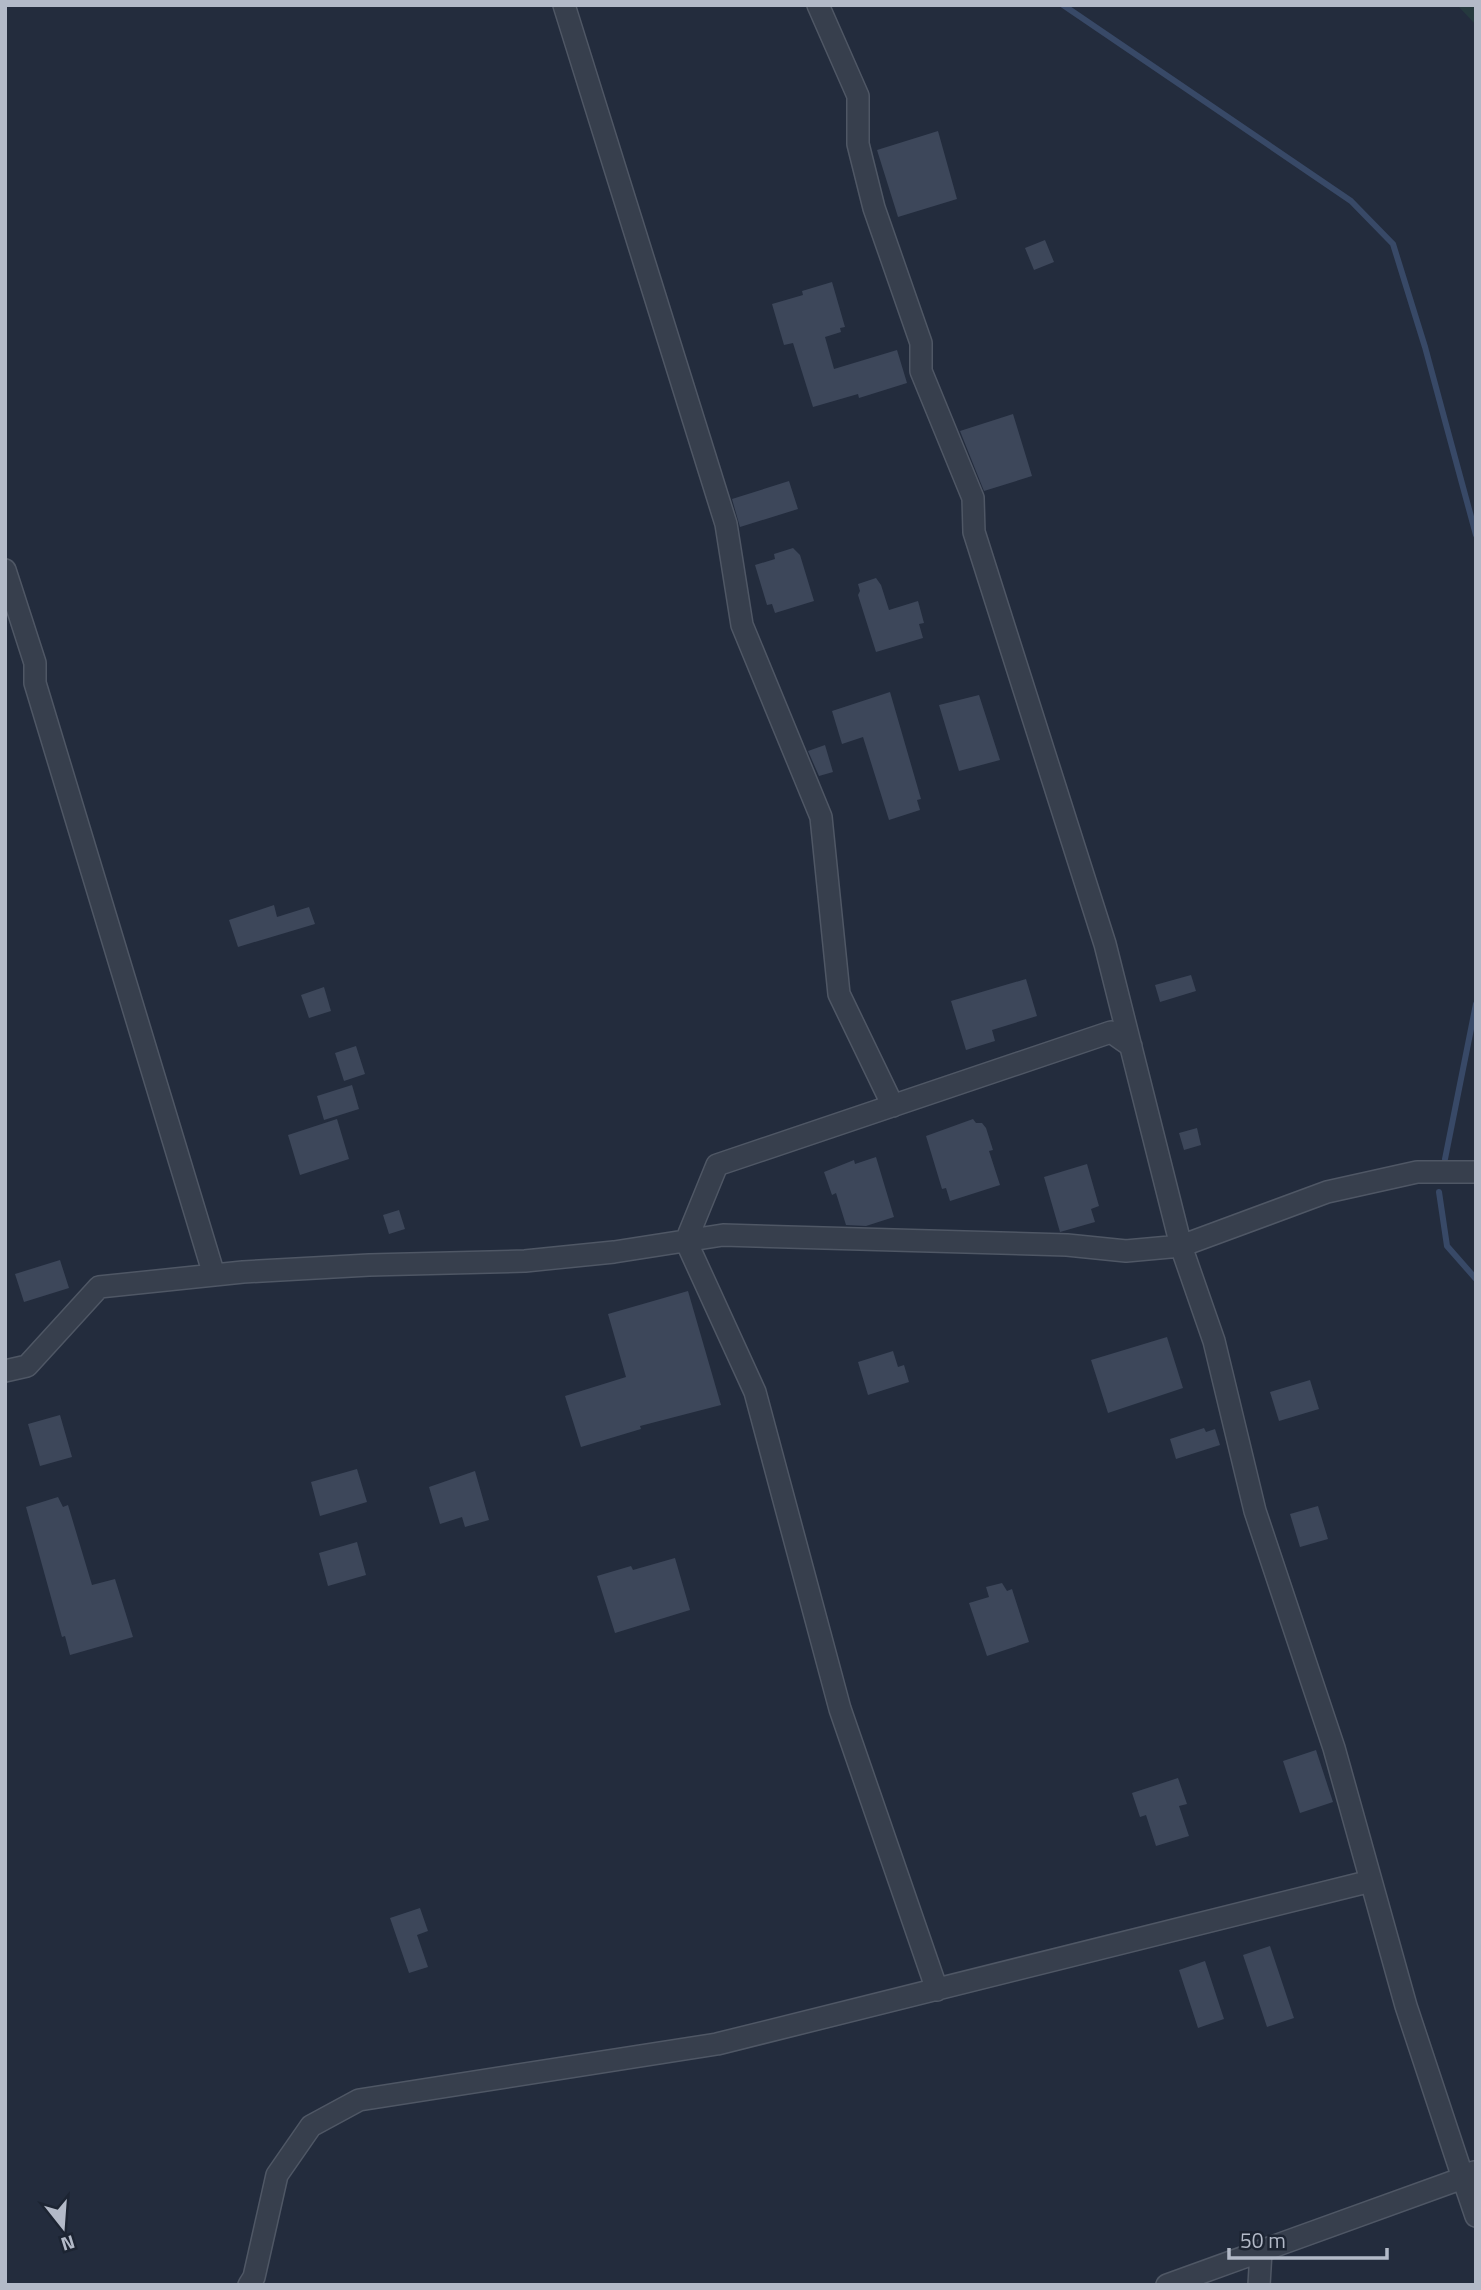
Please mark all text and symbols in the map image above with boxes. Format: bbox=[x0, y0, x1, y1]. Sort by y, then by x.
north arrow bbox=[28, 2192, 98, 2262]
scale bar bbox=[1229, 2216, 1386, 2260]
text: 50 m bbox=[1240, 2224, 1286, 2256]
text: N bbox=[58, 2228, 79, 2260]

